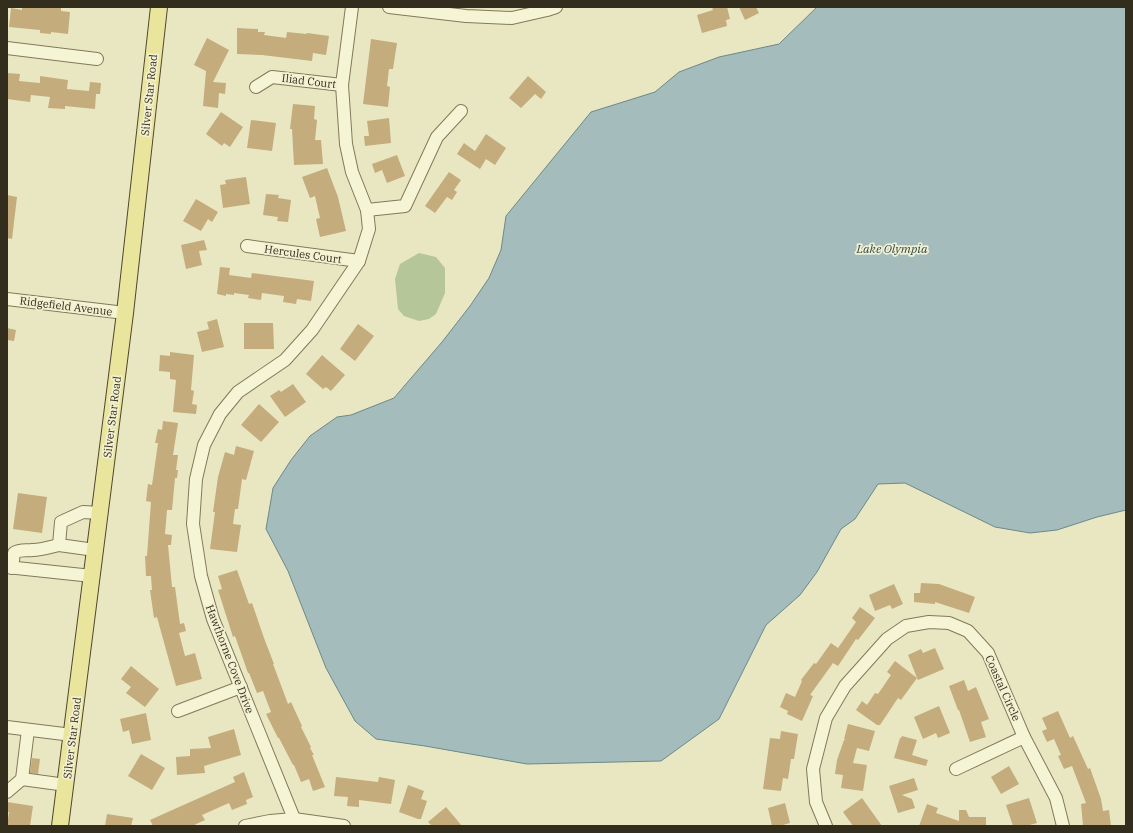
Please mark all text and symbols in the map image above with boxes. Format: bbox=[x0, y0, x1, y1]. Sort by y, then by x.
street label: Silver Star Road bbox=[138, 53, 160, 137]
street label: Iliad Court bbox=[281, 71, 337, 91]
water label: Lake Olympia bbox=[856, 241, 928, 256]
street label: Hercules Court bbox=[263, 242, 343, 266]
street label: Ridgefield Avenue bbox=[19, 293, 113, 319]
street label: Silver Star Road bbox=[100, 375, 124, 459]
street label: Hawthorne Cove Drive bbox=[203, 603, 257, 716]
street label: Coastal Circle bbox=[982, 653, 1024, 723]
street label: Silver Star Road bbox=[60, 696, 84, 780]

